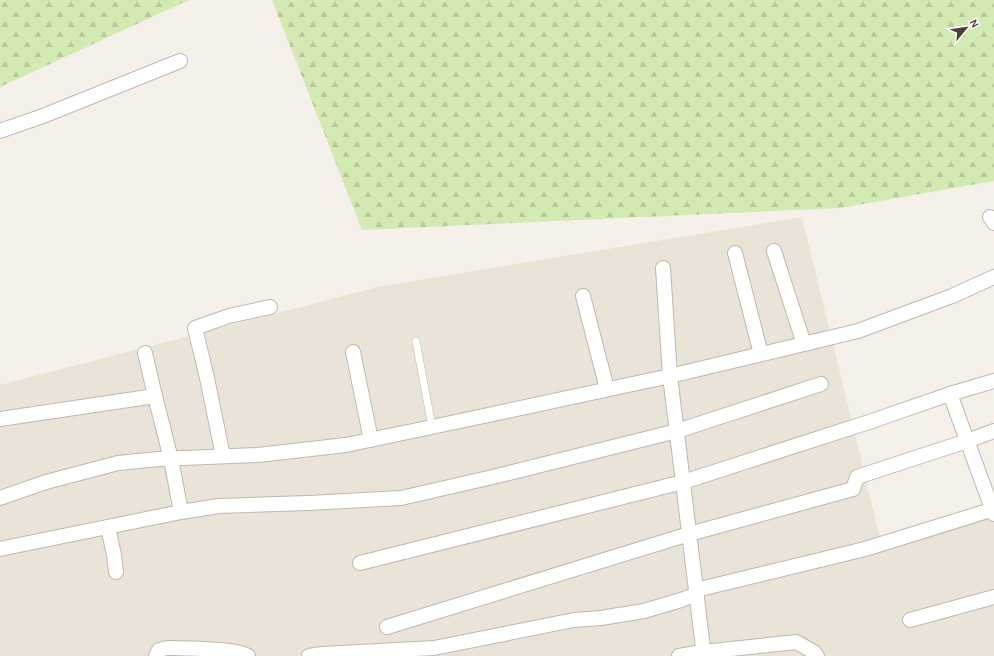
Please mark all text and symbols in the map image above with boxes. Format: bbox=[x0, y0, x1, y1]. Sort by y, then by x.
north arrow bbox=[946, 8, 986, 48]
text: N bbox=[967, 17, 982, 30]

